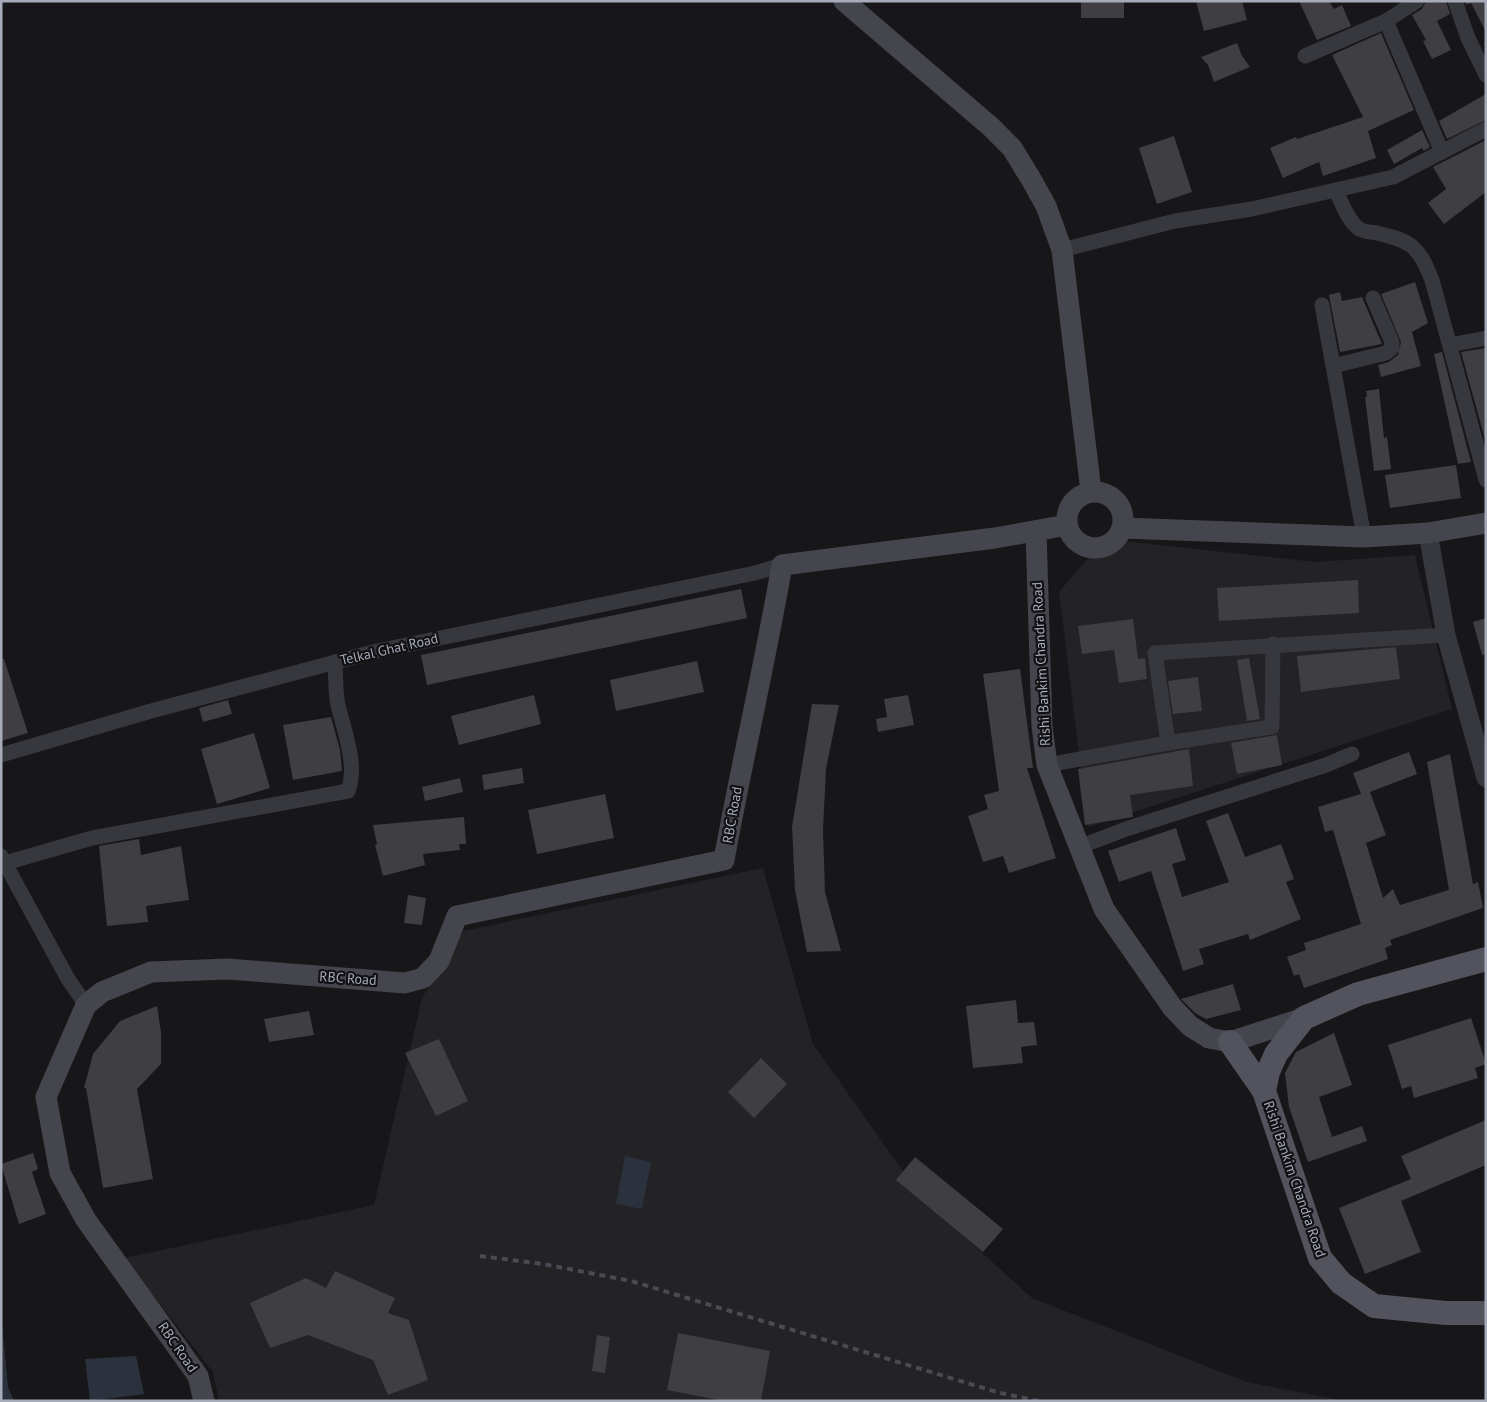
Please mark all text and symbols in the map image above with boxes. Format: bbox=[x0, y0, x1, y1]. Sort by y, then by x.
street label: Rishi Bankim Chandra Road bbox=[1028, 581, 1054, 747]
street label: Telkal Ghat Road bbox=[338, 629, 440, 669]
street label: RBC Road bbox=[718, 785, 746, 845]
street label: RBC Road bbox=[319, 967, 377, 989]
street label: Rishi Bankim Chandra Road bbox=[1260, 1098, 1330, 1260]
street label: RBC Road bbox=[154, 1318, 202, 1376]

